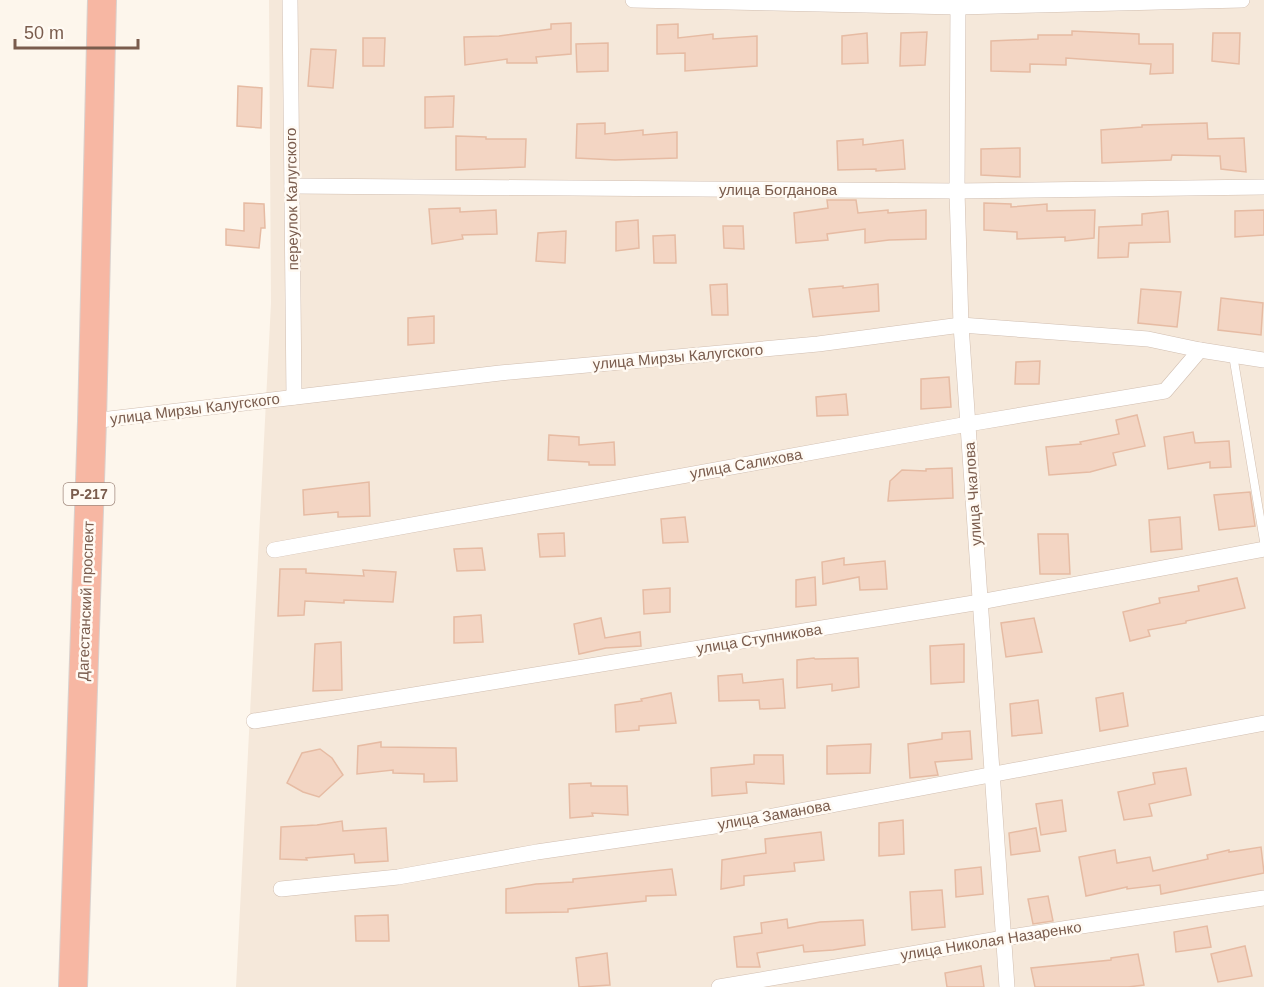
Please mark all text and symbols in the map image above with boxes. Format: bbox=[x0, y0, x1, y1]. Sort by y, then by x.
scale bar bbox=[15, 12, 138, 50]
text: 50 m bbox=[24, 23, 64, 43]
street label: переулок Калугского bbox=[282, 128, 301, 270]
street label: улица Богданова bbox=[719, 181, 838, 198]
street label: улица Мирзы Калугского bbox=[592, 341, 764, 372]
street label: улица Мирзы Калугского bbox=[109, 390, 281, 427]
street label: улица Чкалова bbox=[960, 441, 985, 547]
street label: улица Салихова bbox=[688, 445, 804, 482]
road number: Р-217 bbox=[64, 483, 115, 505]
street label: Дагестанский проспект bbox=[74, 521, 97, 681]
street label: улица Ступникова bbox=[695, 620, 824, 657]
street label: улица Заманова bbox=[716, 796, 832, 833]
street label: улица Николая Назаренко bbox=[899, 918, 1083, 963]

